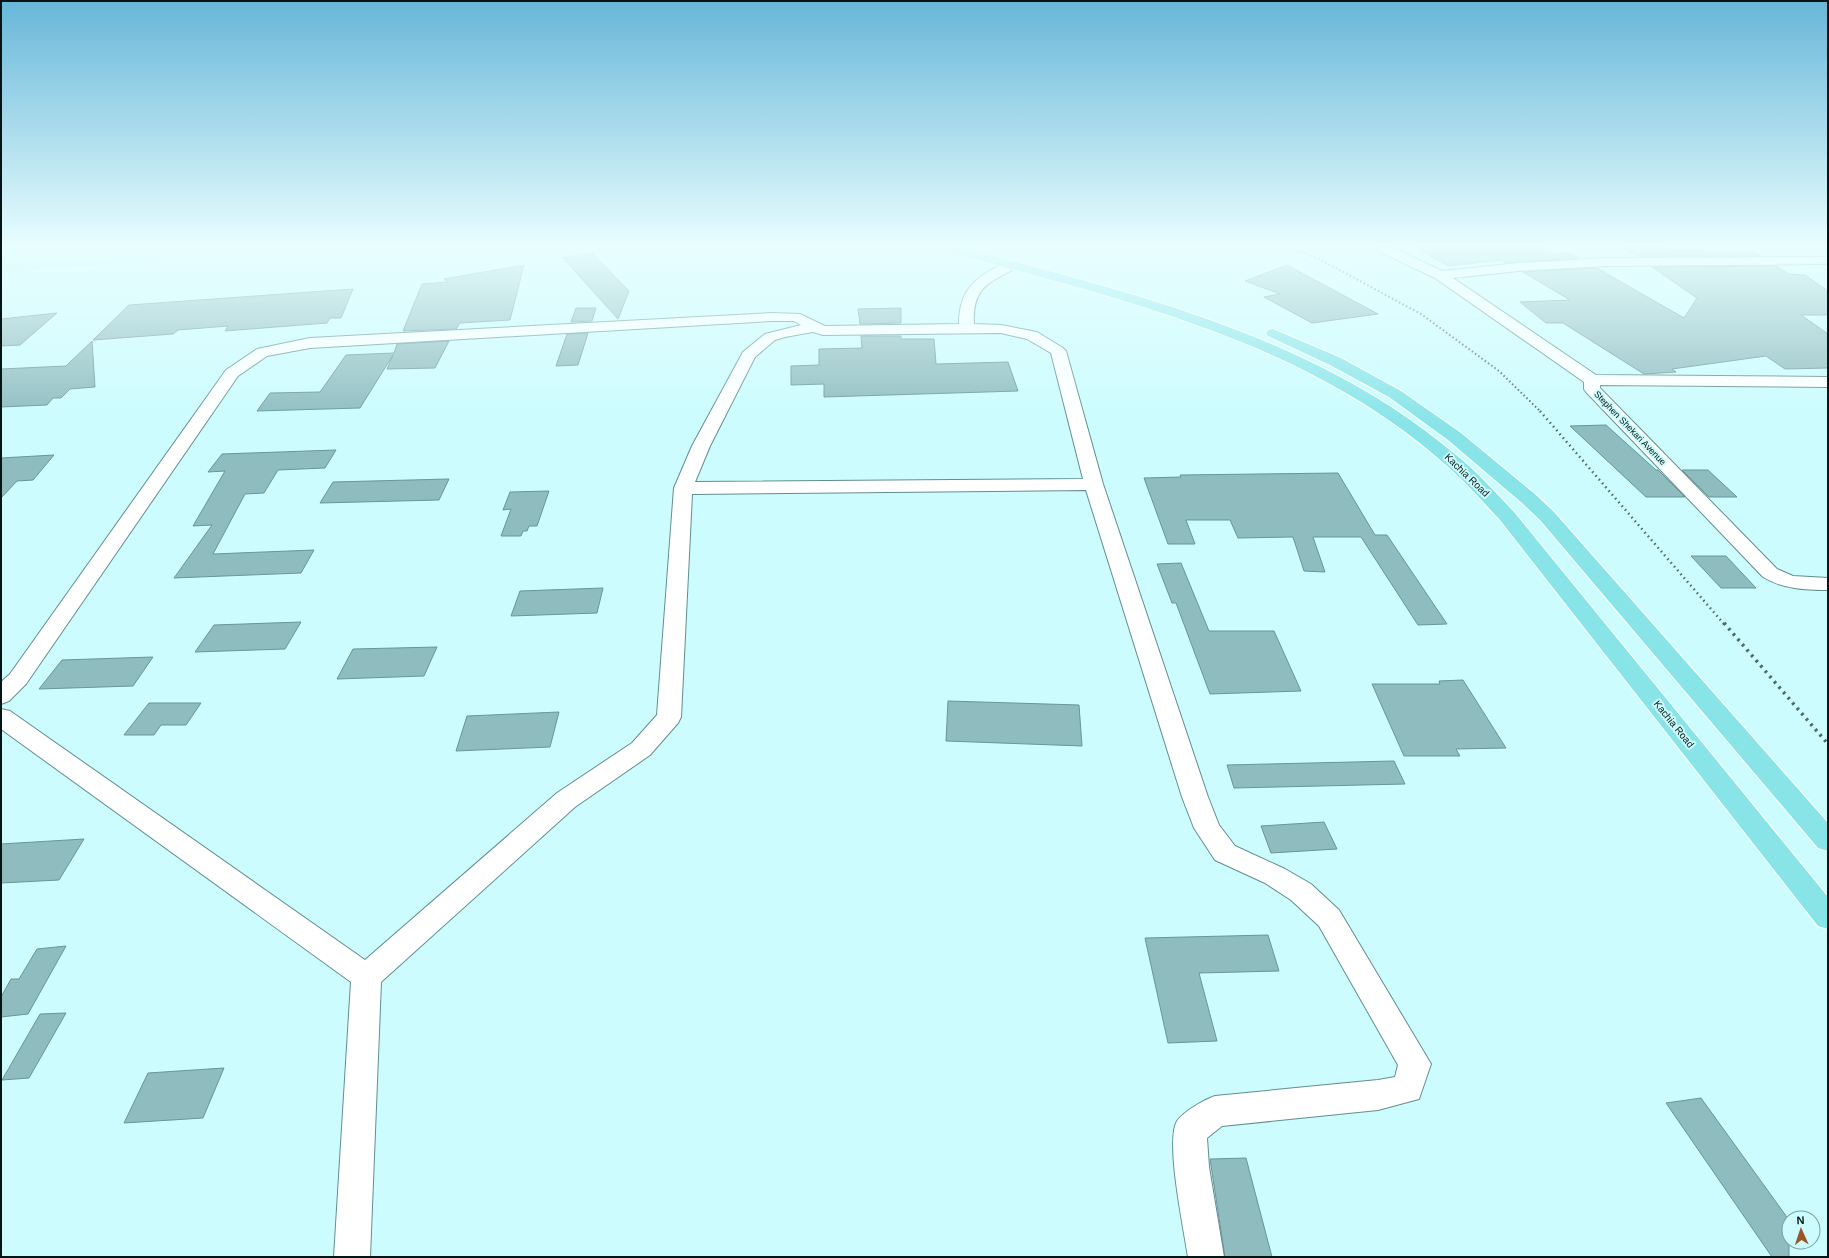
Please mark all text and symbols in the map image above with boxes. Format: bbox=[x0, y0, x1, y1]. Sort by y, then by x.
street label: Stephen Shekari Avenue bbox=[1592, 389, 1668, 467]
street label: Kachia Road bbox=[1443, 451, 1491, 499]
street label: Kachia Road bbox=[1652, 698, 1696, 750]
north arrow bbox=[1781, 1210, 1821, 1250]
text: N bbox=[1796, 1214, 1805, 1226]

